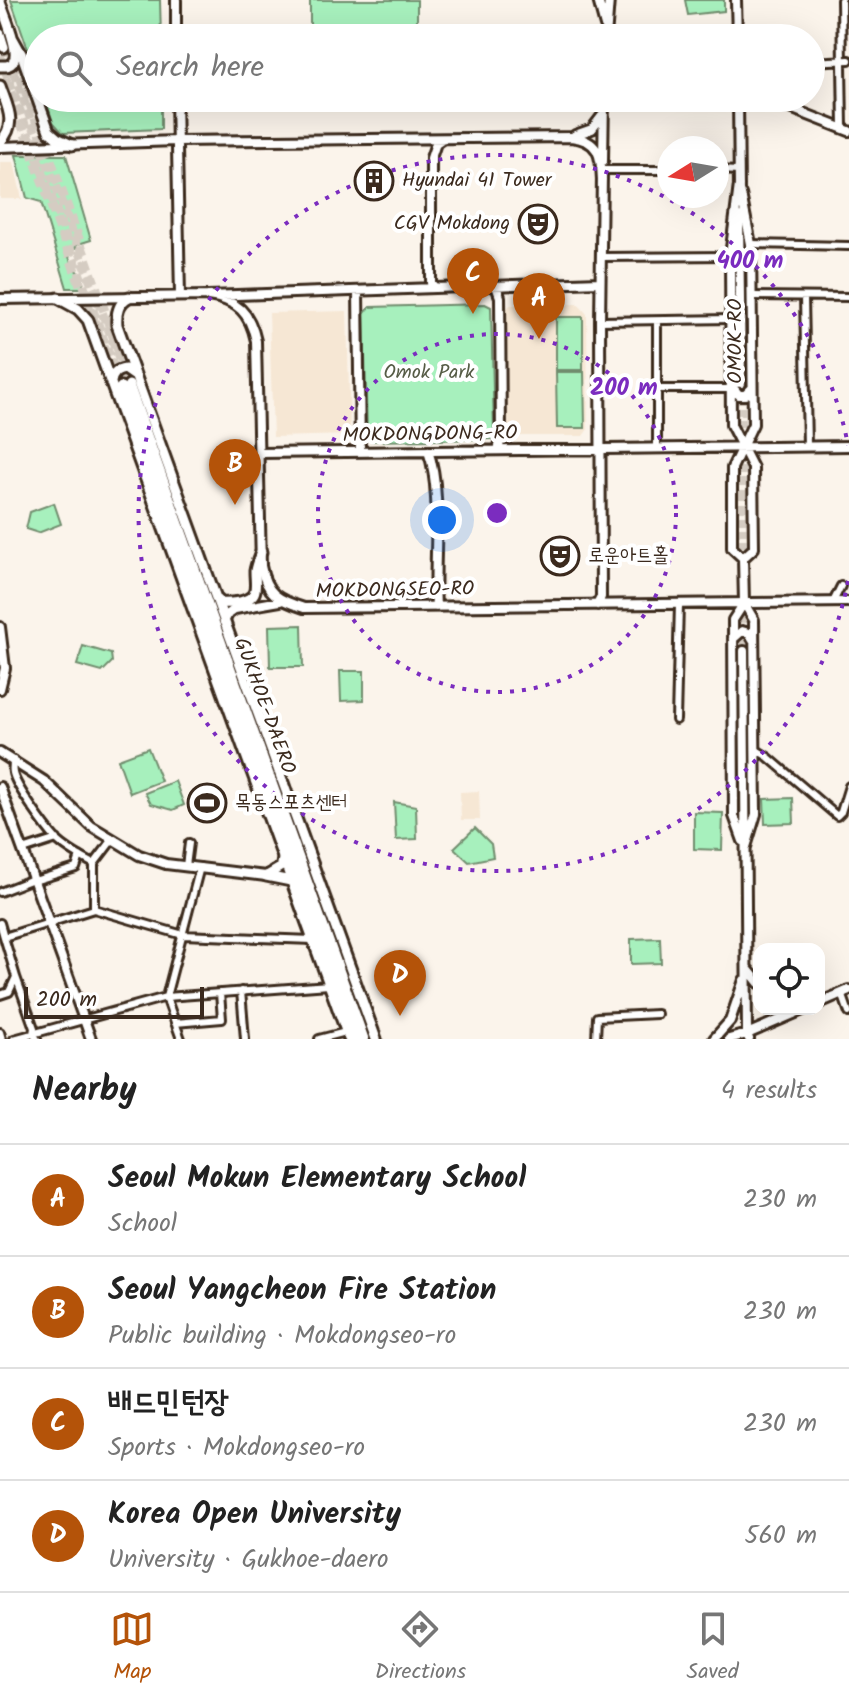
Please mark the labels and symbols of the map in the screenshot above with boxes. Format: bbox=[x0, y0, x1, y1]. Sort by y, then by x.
north arrow bbox=[657, 136, 729, 208]
building icon: Hyundai 41 Tower bbox=[353, 160, 395, 202]
place label: Hyundai 41 Tower bbox=[402, 165, 553, 197]
theatre icon: CGV Mokdong bbox=[517, 203, 559, 245]
place label: CGV Mokdong bbox=[394, 208, 510, 240]
text: 400 m bbox=[717, 242, 783, 281]
pin: C bbox=[447, 248, 499, 314]
pin: A bbox=[513, 273, 565, 339]
street label: OMOK-RO bbox=[720, 298, 752, 384]
park label: Omok Park bbox=[384, 357, 475, 389]
text: 200 m bbox=[590, 369, 658, 408]
street label: MOKDONGDONG-RO bbox=[342, 417, 518, 453]
pin: B bbox=[209, 439, 261, 505]
centre of rings bbox=[483, 499, 511, 527]
your location bbox=[422, 500, 462, 540]
theatre icon: 로운아트홀 bbox=[539, 535, 581, 577]
place label: 로운아트홀 bbox=[588, 540, 668, 572]
street label: MOKDONGSEO-RO bbox=[315, 574, 475, 608]
street label: GUKHOE-DAERO bbox=[224, 633, 304, 779]
sports icon: 목동스포츠센터 bbox=[186, 782, 228, 824]
place label: 목동스포츠센터 bbox=[235, 787, 348, 819]
pin: D bbox=[374, 950, 426, 1016]
scale bar bbox=[24, 983, 204, 1019]

